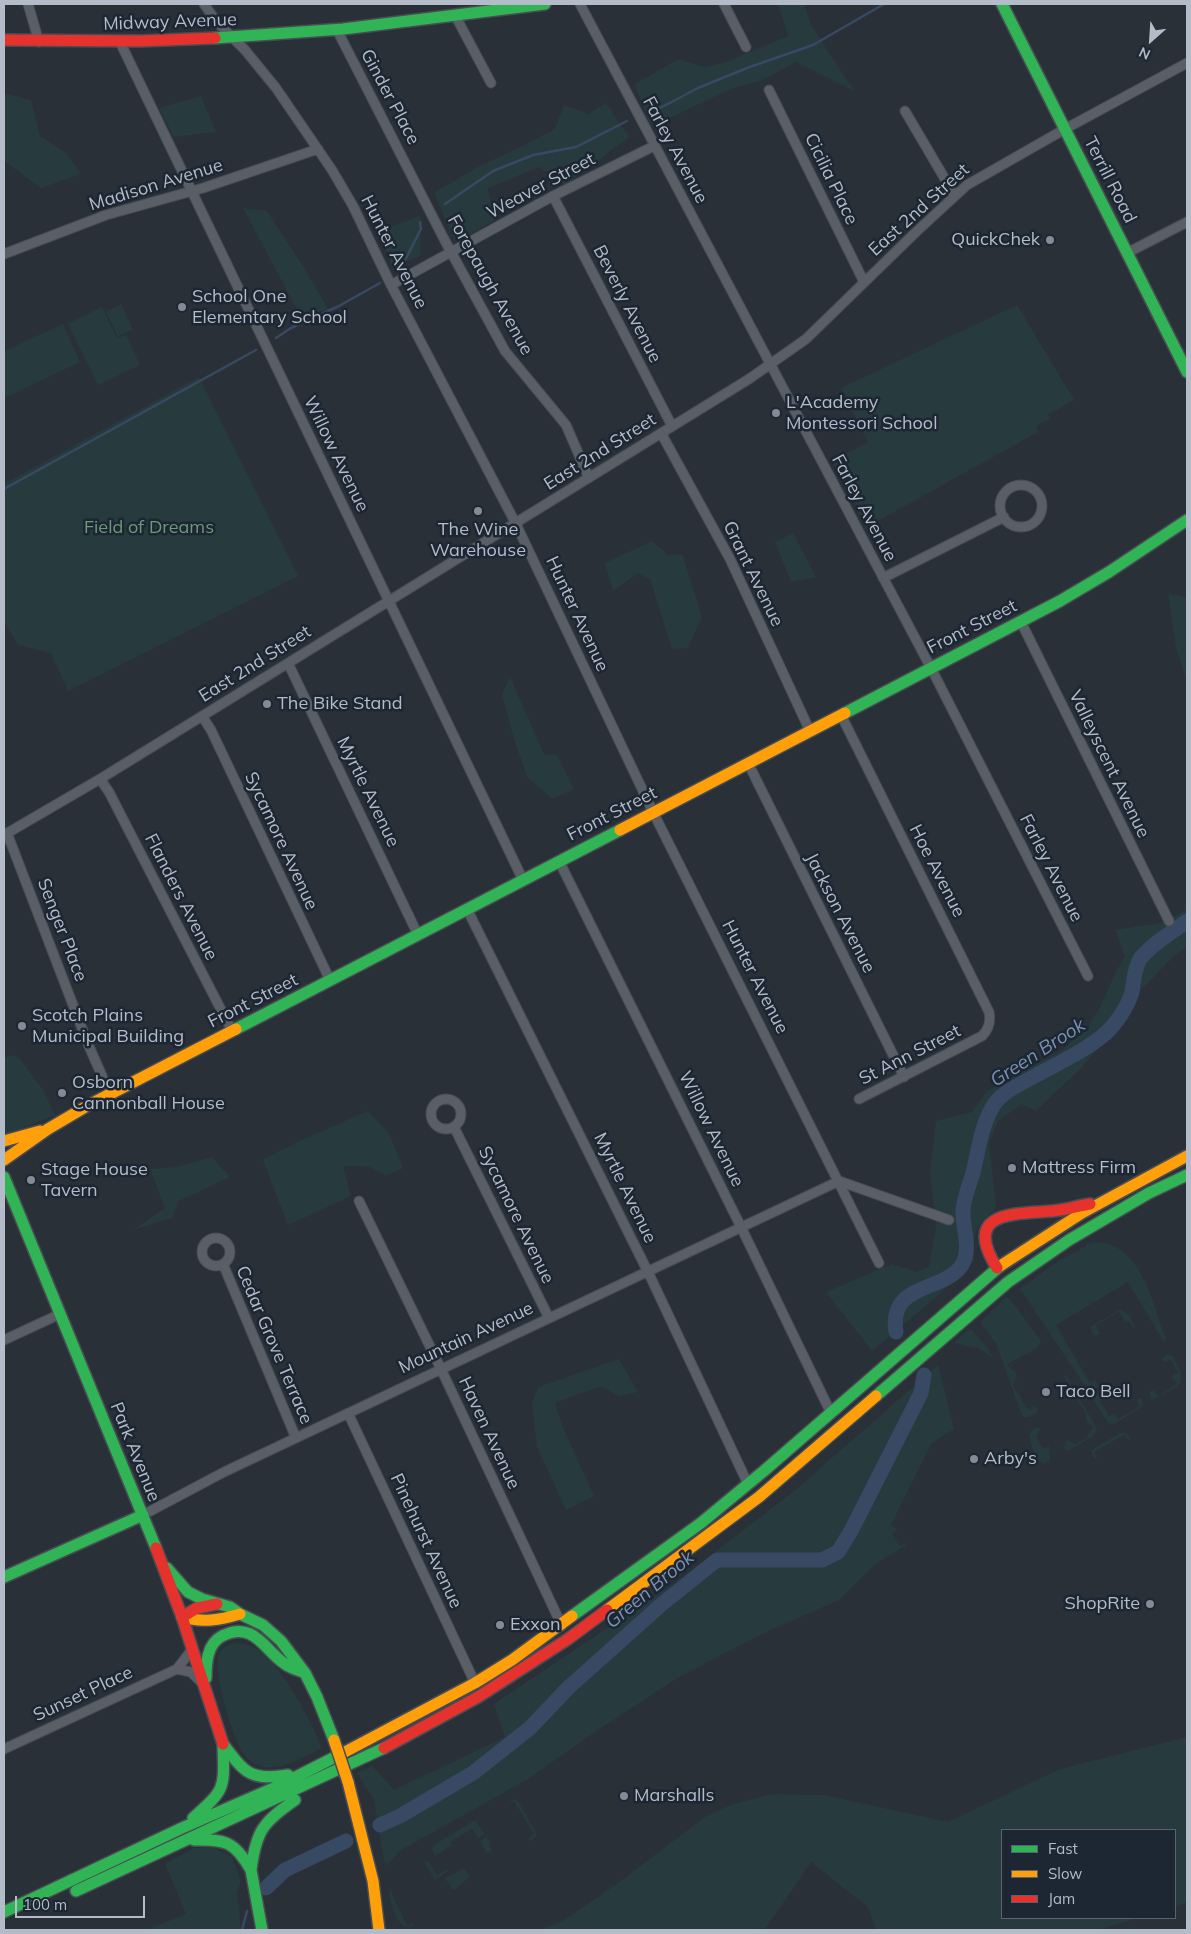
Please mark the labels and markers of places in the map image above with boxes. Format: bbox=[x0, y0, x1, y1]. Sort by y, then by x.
place label: QuickChek bbox=[951, 229, 1040, 251]
marker: QuickChek bbox=[1044, 234, 1056, 246]
place label: School One Elementary School bbox=[192, 286, 347, 328]
marker: School One Elementary School bbox=[176, 301, 188, 313]
place label: L'Academy Montessori School bbox=[786, 392, 937, 434]
marker: L'Academy Montessori School bbox=[770, 407, 782, 419]
marker: The Wine Warehouse bbox=[472, 505, 484, 517]
place label: The Wine Warehouse bbox=[430, 519, 526, 562]
place label: The Bike Stand bbox=[277, 693, 403, 715]
marker: The Bike Stand bbox=[261, 698, 273, 710]
place label: Scotch Plains Municipal Building bbox=[32, 1005, 184, 1048]
marker: Scotch Plains Municipal Building bbox=[16, 1020, 28, 1032]
place label: Osborn Cannonball House bbox=[72, 1072, 225, 1114]
marker: Osborn Cannonball House bbox=[56, 1087, 68, 1099]
place label: Mattress Firm bbox=[1022, 1157, 1136, 1179]
place label: Stage House Tavern bbox=[41, 1159, 148, 1202]
marker: Mattress Firm bbox=[1006, 1162, 1018, 1174]
marker: Stage House Tavern bbox=[25, 1174, 37, 1186]
place label: Taco Bell bbox=[1056, 1381, 1131, 1403]
marker: Taco Bell bbox=[1040, 1386, 1052, 1398]
place label: Arby's bbox=[984, 1448, 1037, 1470]
marker: Arby's bbox=[968, 1453, 980, 1465]
place label: ShopRite bbox=[1064, 1593, 1140, 1615]
marker: ShopRite bbox=[1144, 1598, 1156, 1610]
place label: Exxon bbox=[510, 1614, 560, 1636]
marker: Exxon bbox=[494, 1619, 506, 1631]
place label: Marshalls bbox=[634, 1785, 714, 1807]
marker: Marshalls bbox=[618, 1790, 630, 1802]

